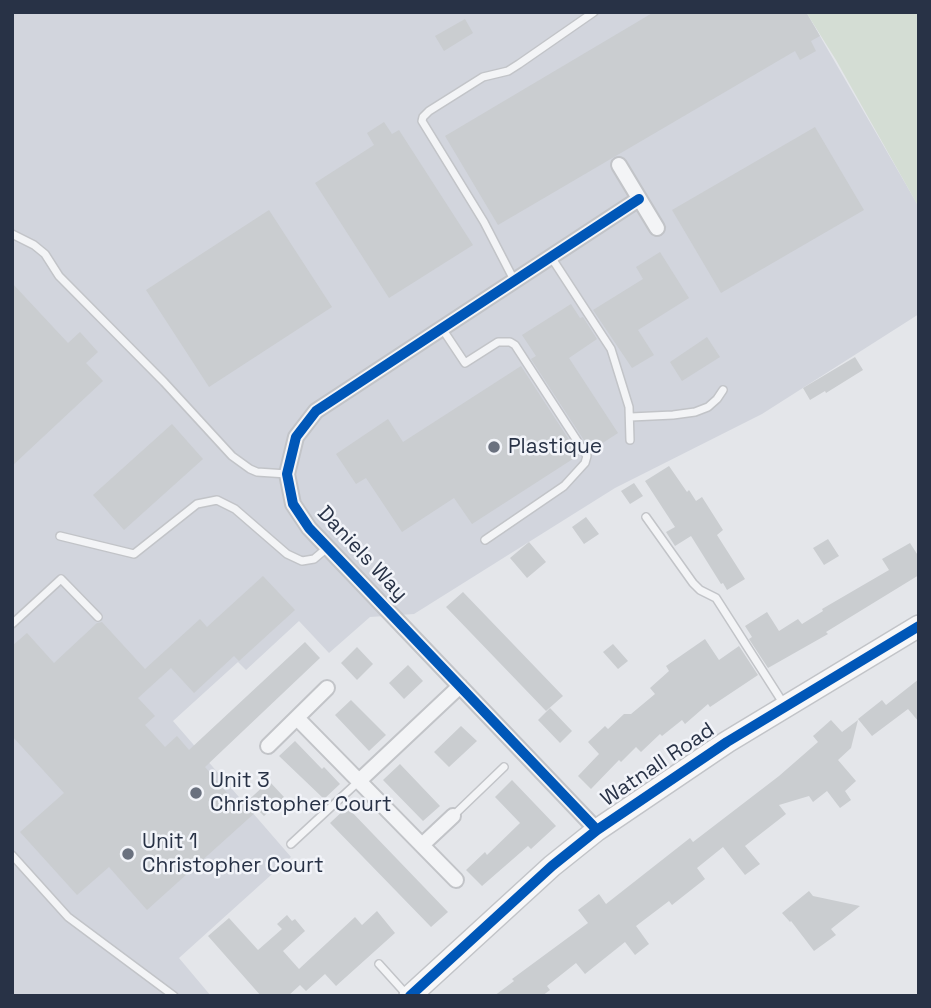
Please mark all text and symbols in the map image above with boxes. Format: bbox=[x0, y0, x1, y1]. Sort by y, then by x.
place label: Plastique bbox=[508, 434, 602, 460]
marker: Plastique bbox=[486, 439, 502, 455]
street label: Daniels Way bbox=[312, 501, 412, 607]
street label: Watnall Road bbox=[596, 718, 720, 812]
place label: Unit 3 Christopher Court bbox=[210, 768, 392, 818]
marker: Unit 3 Christopher Court bbox=[188, 785, 204, 801]
place label: Unit 1 Christopher Court bbox=[142, 829, 324, 879]
marker: Unit 1 Christopher Court bbox=[120, 846, 136, 862]

